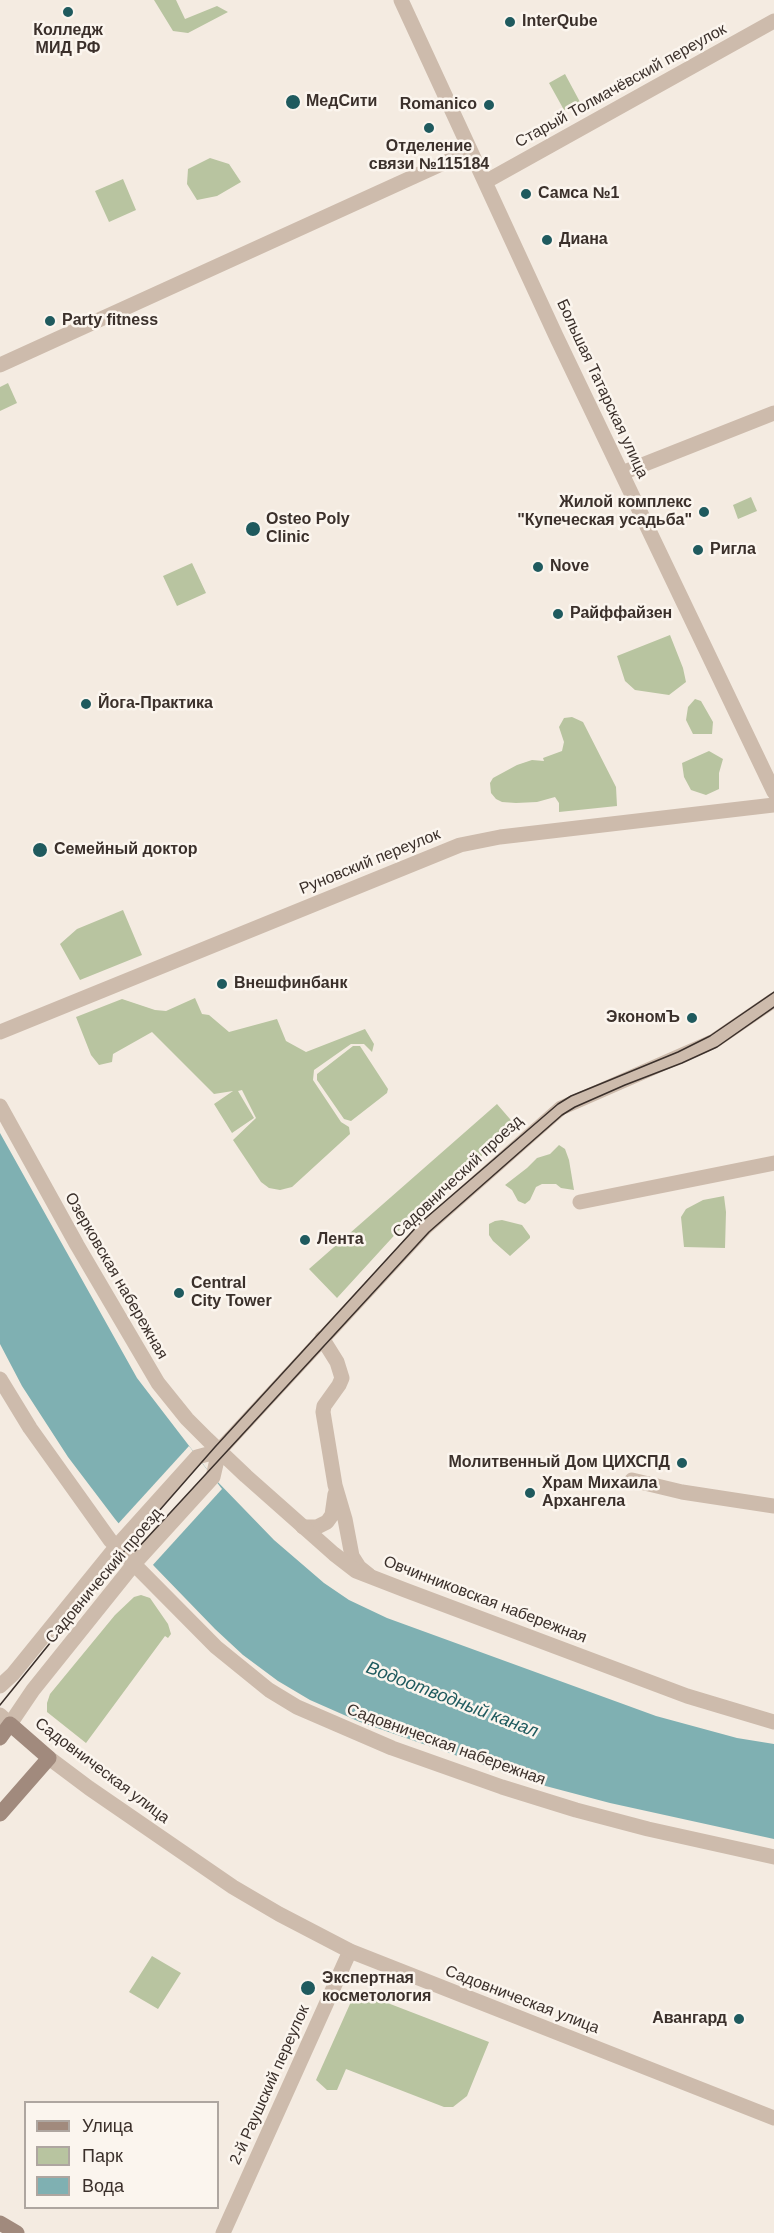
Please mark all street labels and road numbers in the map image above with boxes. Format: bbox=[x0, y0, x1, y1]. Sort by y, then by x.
street label: Старый Толмачёвский переулок bbox=[512, 20, 730, 152]
street label: Большая Татарская улица bbox=[552, 296, 652, 482]
street label: Руновский переулок bbox=[297, 825, 443, 899]
street label: Садовнический проезд bbox=[389, 1112, 527, 1242]
street label: Озерковская набережная bbox=[60, 1189, 172, 1363]
street label: Садовнический проезд bbox=[42, 1504, 166, 1648]
street label: Овчинниковская набережная bbox=[381, 1552, 589, 1648]
street label: Садовническая набережная bbox=[344, 1700, 548, 1790]
street label: Садовническая улица bbox=[31, 1714, 173, 1828]
street label: Садовническая улица bbox=[442, 1962, 602, 2038]
street label: 2-й Раушский переулок bbox=[226, 2002, 314, 2168]

